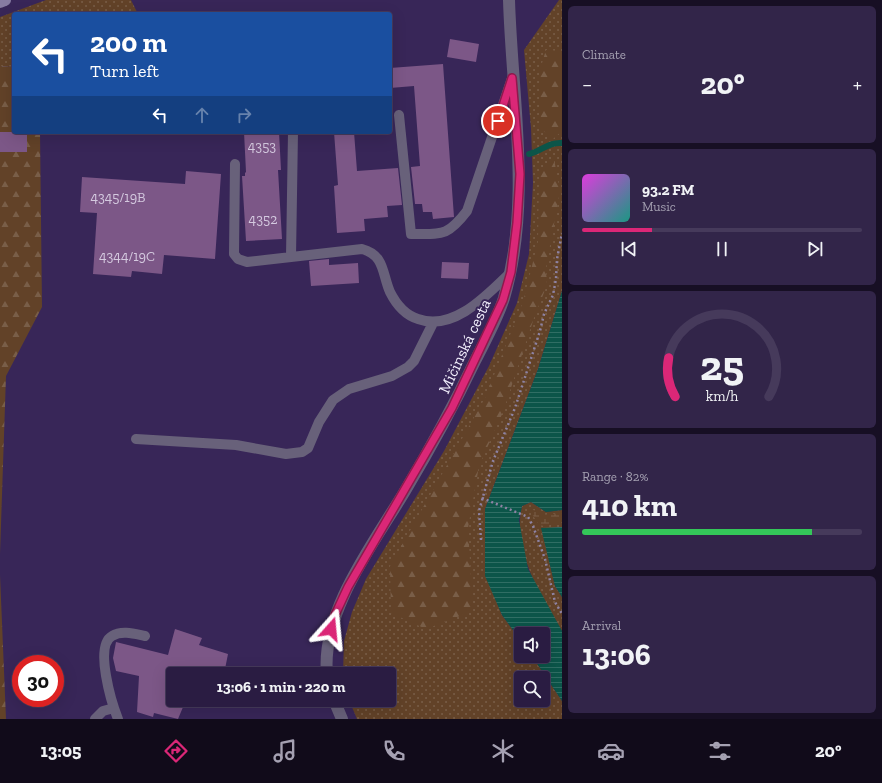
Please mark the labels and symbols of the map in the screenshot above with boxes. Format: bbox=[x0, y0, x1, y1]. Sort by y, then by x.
pin bbox=[481, 104, 515, 138]
house number: 4353 bbox=[248, 138, 276, 155]
house number: 4345/19B bbox=[90, 189, 146, 206]
house number: 4352 bbox=[249, 211, 277, 228]
house number: 4344/19C bbox=[99, 248, 155, 265]
street label: Mičinská cesta bbox=[434, 296, 495, 396]
position arrow bbox=[310, 608, 352, 650]
speed limit sign: 30 bbox=[12, 655, 64, 707]

